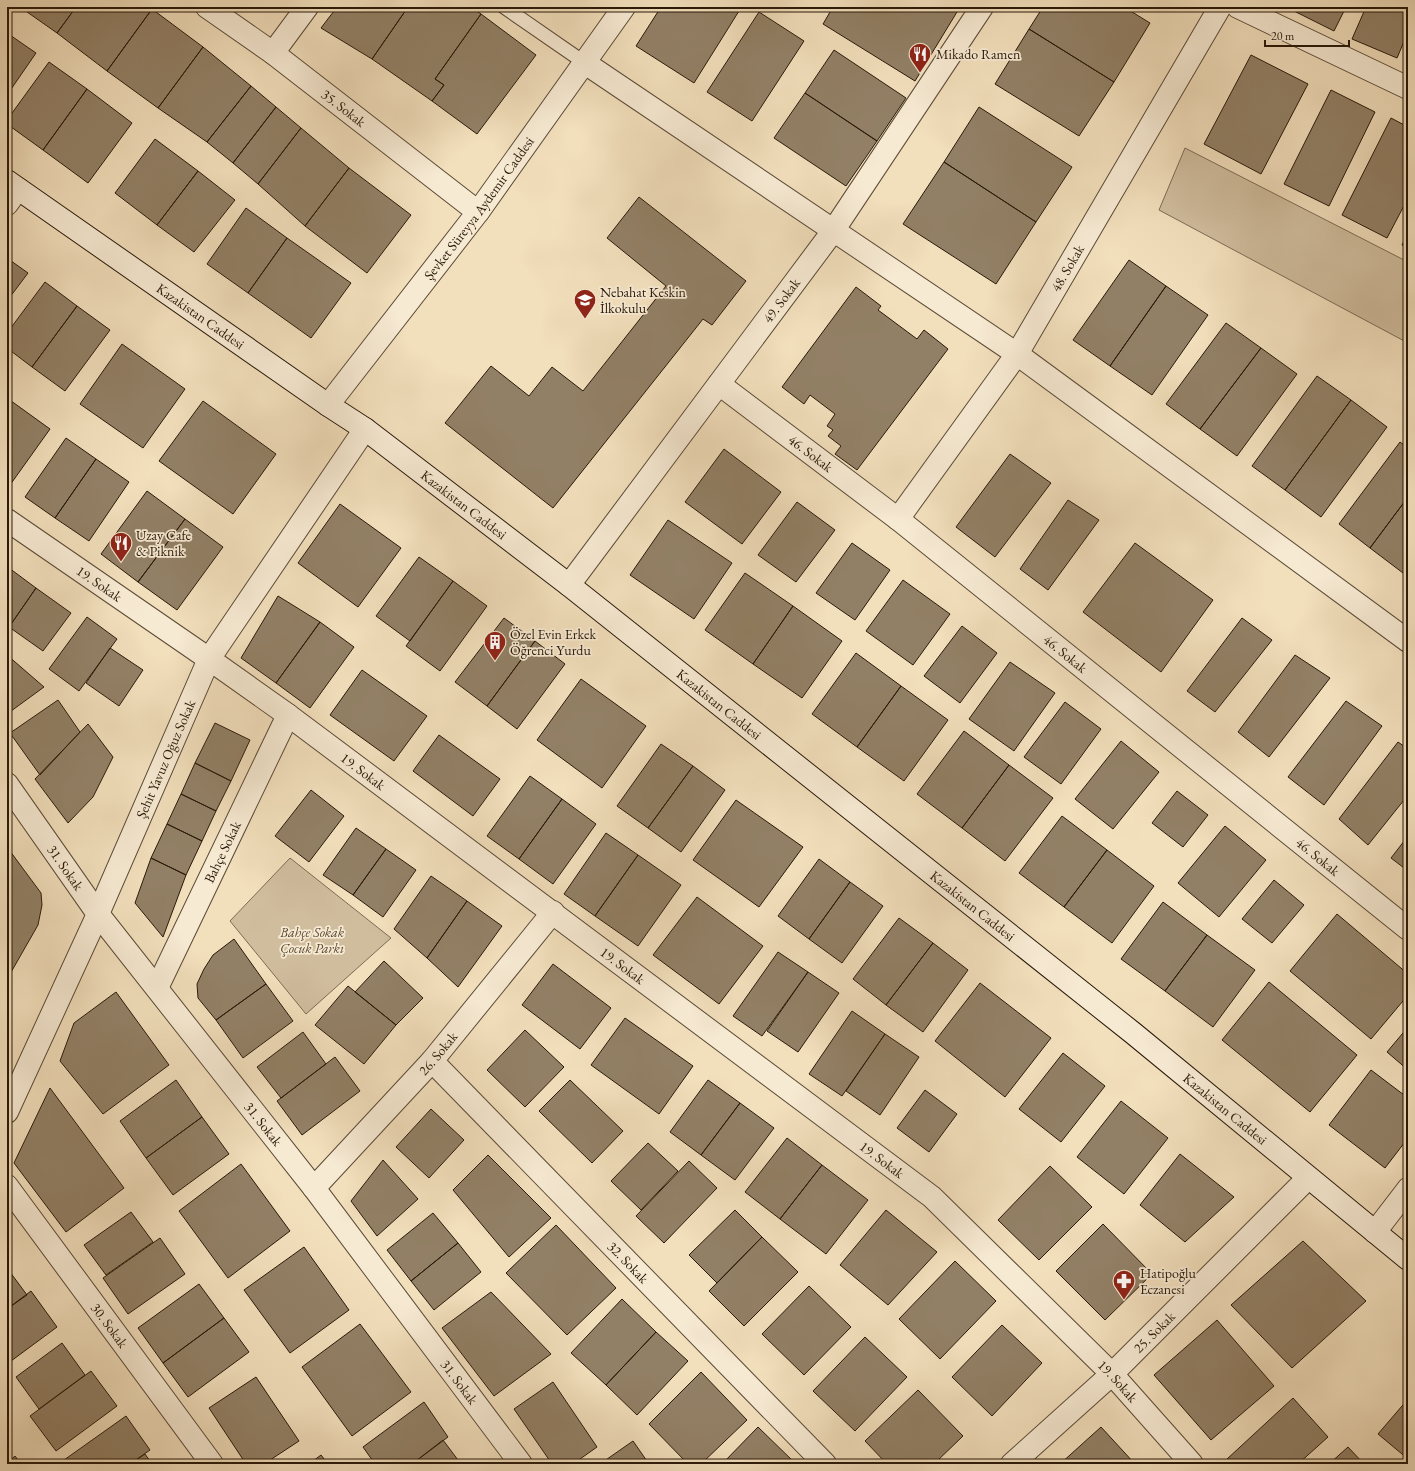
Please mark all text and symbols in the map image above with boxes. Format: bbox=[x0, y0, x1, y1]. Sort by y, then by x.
scale bar bbox=[1265, 22, 1349, 48]
text: 20 m bbox=[1271, 28, 1295, 44]
restaurant icon: Mikado Ramen bbox=[907, 41, 933, 74]
place label: Mikado Ramen bbox=[936, 45, 1021, 63]
street label: 35. Sokak bbox=[318, 85, 370, 131]
street label: Şevket Süreyya Aydemir Caddesi bbox=[420, 133, 538, 283]
street label: 48. Sokak bbox=[1047, 241, 1088, 295]
street label: 49. Sokak bbox=[759, 274, 804, 326]
street label: Kazakistan Caddesi bbox=[153, 279, 249, 353]
place label: Nebahat Keskin İlkokulu bbox=[600, 283, 687, 317]
school or university icon: Nebahat Keskin İlkokulu bbox=[572, 287, 598, 320]
street label: 46. Sokak bbox=[785, 431, 837, 476]
street label: Kazakistan Caddesi bbox=[417, 466, 511, 544]
place label: Uzay Cafe & Piknik bbox=[136, 526, 192, 560]
restaurant icon: Uzay Cafe & Piknik bbox=[108, 530, 134, 563]
street label: 19. Sokak bbox=[73, 561, 126, 606]
place label: Özel Evin Erkek Öğrenci Yurdu bbox=[510, 625, 596, 659]
building icon: Özel Evin Erkek Öğrenci Yurdu bbox=[482, 629, 508, 662]
street label: 46. Sokak bbox=[1040, 630, 1091, 677]
street label: Kazakistan Caddesi bbox=[673, 665, 766, 744]
street label: Şehit Yavuz Oğuz Sokak bbox=[132, 696, 199, 821]
street label: 19. Sokak bbox=[337, 749, 390, 794]
street label: Bahçe Sokak bbox=[200, 818, 245, 886]
street label: 46. Sokak bbox=[1292, 833, 1344, 880]
street label: 31. Sokak bbox=[43, 841, 88, 894]
street label: Kazakistan Caddesi bbox=[927, 866, 1019, 945]
park label: Bahçe Sokak Çocuk Parkı bbox=[279, 923, 345, 957]
street label: 19. Sokak bbox=[597, 943, 649, 988]
street label: 26. Sokak bbox=[414, 1028, 462, 1079]
street label: Kazakistan Caddesi bbox=[1179, 1069, 1271, 1149]
street label: 31. Sokak bbox=[240, 1098, 287, 1150]
street label: 19. Sokak bbox=[856, 1137, 908, 1182]
street label: 32. Sokak bbox=[604, 1237, 653, 1287]
place label: Hatipoğlu Eczanesi bbox=[1140, 1264, 1196, 1298]
pharmacy icon: Hatipoğlu Eczanesi bbox=[1111, 1268, 1137, 1301]
street label: 30. Sokak bbox=[87, 1299, 132, 1352]
street label: 25. Sokak bbox=[1129, 1307, 1179, 1357]
street label: 31. Sokak bbox=[437, 1356, 482, 1408]
street label: 19. Sokak bbox=[1094, 1356, 1142, 1406]

